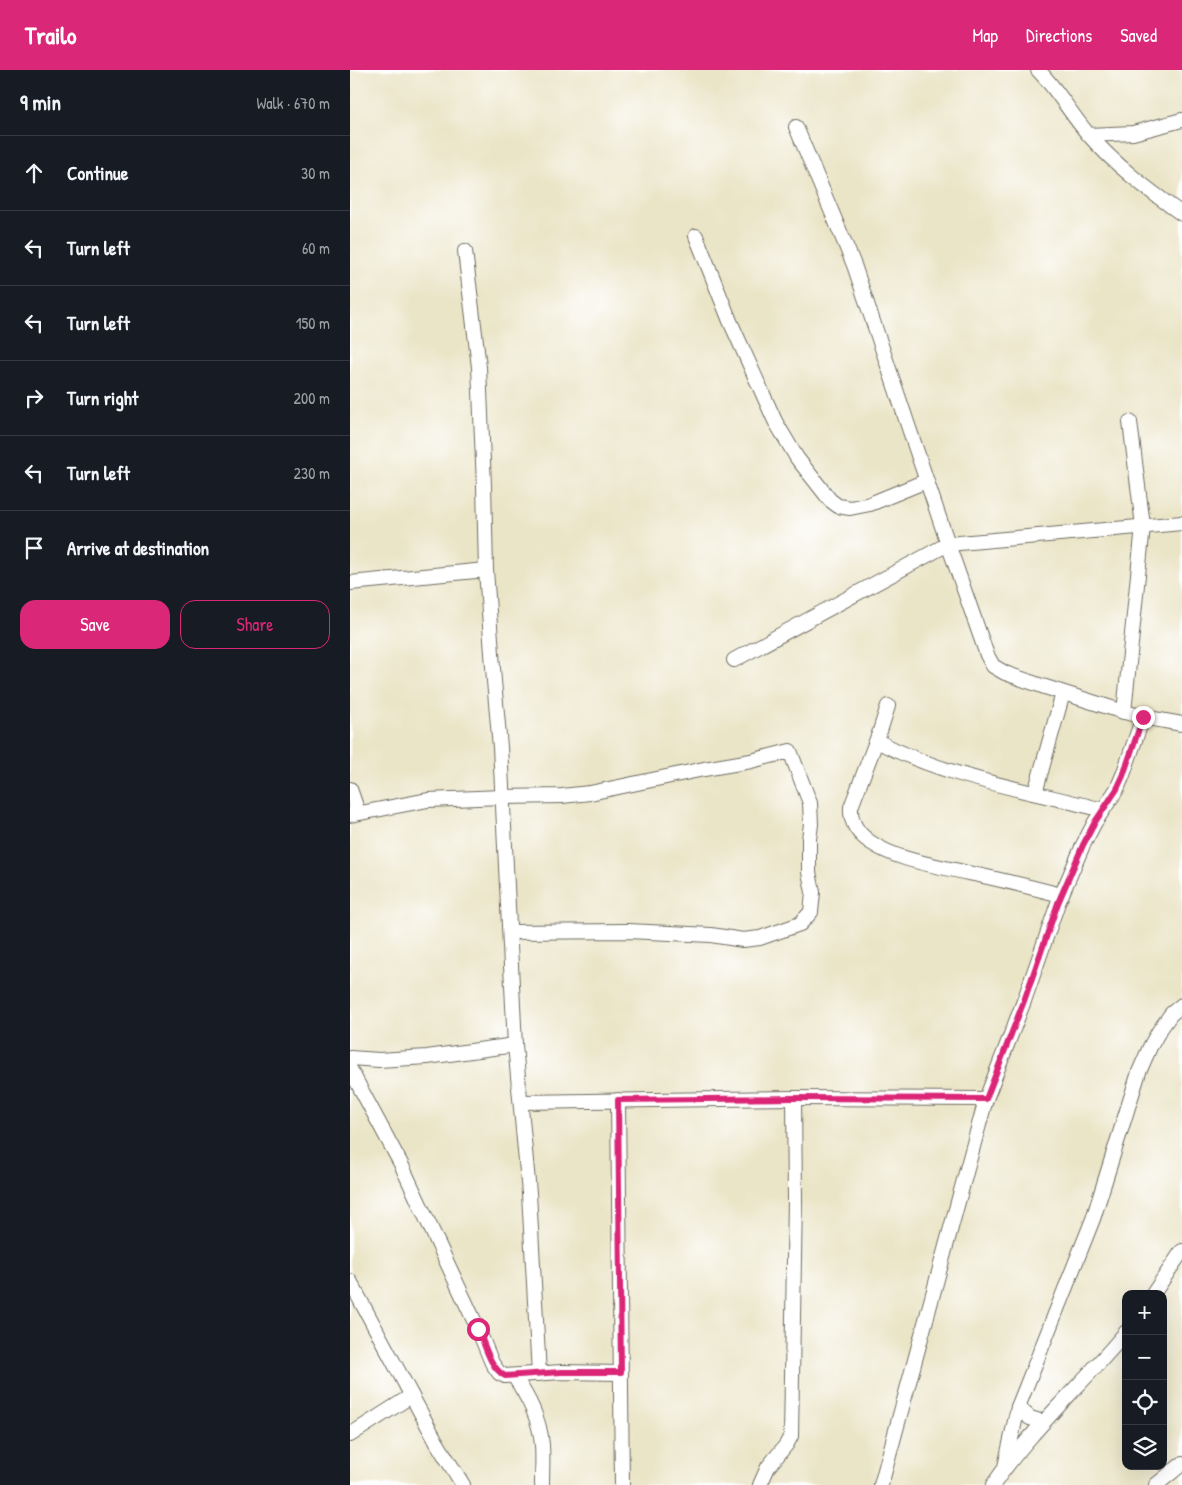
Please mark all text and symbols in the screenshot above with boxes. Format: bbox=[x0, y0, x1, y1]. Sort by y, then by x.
text: Trailo bbox=[25, 19, 76, 51]
text: Map bbox=[973, 23, 998, 48]
text: Directions bbox=[1026, 23, 1092, 48]
text: Saved bbox=[1120, 23, 1157, 48]
text: 9 min bbox=[20, 88, 61, 117]
text: Walk · 670 m bbox=[256, 92, 330, 114]
icon: ahead bbox=[20, 159, 48, 187]
text: Continue bbox=[67, 160, 128, 186]
text: 30 m bbox=[301, 162, 330, 184]
icon: left bbox=[20, 234, 48, 262]
text: Turn left bbox=[67, 235, 130, 261]
text: 60 m bbox=[302, 237, 330, 259]
icon: left bbox=[20, 309, 48, 337]
text: Turn left bbox=[67, 310, 130, 336]
text: 150 m bbox=[296, 312, 330, 334]
icon: right bbox=[20, 384, 48, 412]
text: Turn right bbox=[67, 385, 138, 411]
text: 200 m bbox=[294, 387, 330, 409]
icon: left bbox=[20, 459, 48, 487]
text: Turn left bbox=[67, 460, 130, 486]
text: 230 m bbox=[294, 462, 330, 484]
icon: arrive bbox=[20, 534, 48, 562]
text: Arrive at destination bbox=[67, 535, 209, 561]
button: Save bbox=[20, 600, 170, 649]
button: Share bbox=[180, 600, 330, 649]
route end bbox=[1132, 706, 1155, 729]
map controls bbox=[1122, 1290, 1167, 1470]
button: + bbox=[1122, 1290, 1167, 1335]
route start bbox=[467, 1318, 490, 1341]
button: − bbox=[1122, 1335, 1167, 1380]
button: locate bbox=[1122, 1380, 1167, 1425]
button: layers bbox=[1122, 1425, 1167, 1470]

